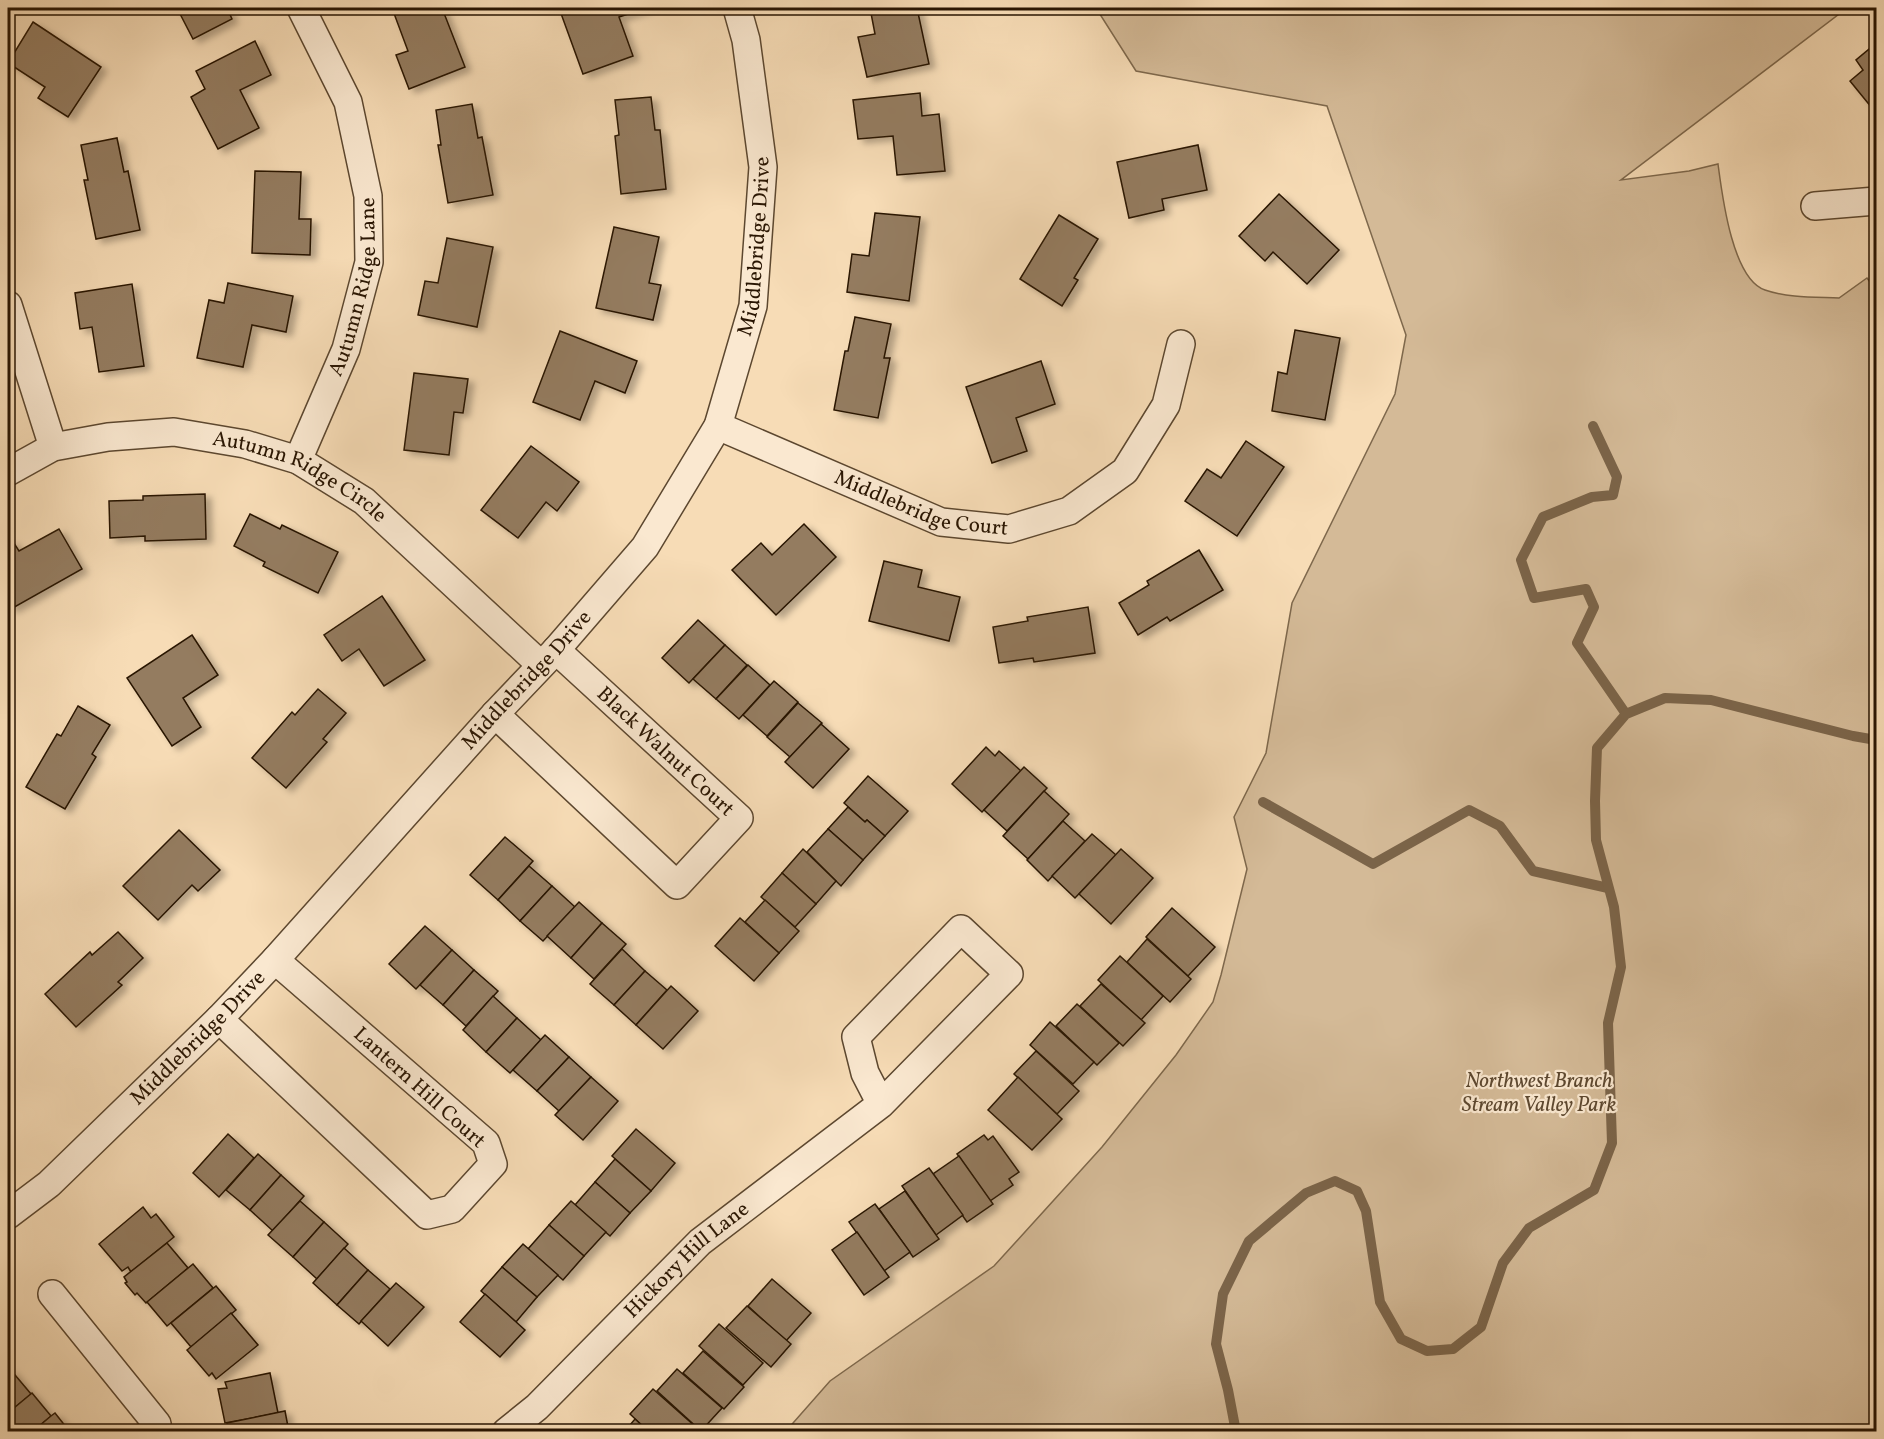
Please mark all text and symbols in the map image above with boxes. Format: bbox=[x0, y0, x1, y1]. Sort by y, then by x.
street label: Middlebridge Drive bbox=[730, 155, 778, 340]
street label: Autumn Ridge Lane bbox=[321, 197, 384, 381]
street label: Autumn Ridge Circle bbox=[210, 424, 393, 530]
street label: Middlebridge Court bbox=[830, 463, 1009, 543]
street label: Middlebridge Drive bbox=[455, 604, 599, 756]
street label: Black Walnut Court bbox=[590, 680, 740, 824]
street label: Middlebridge Drive bbox=[124, 964, 272, 1112]
street label: Lantern Hill Court bbox=[346, 1021, 492, 1155]
park label: Northwest Branch Stream Valley Park bbox=[1462, 1067, 1616, 1120]
street label: Hickory Hill Lane bbox=[618, 1195, 755, 1325]

